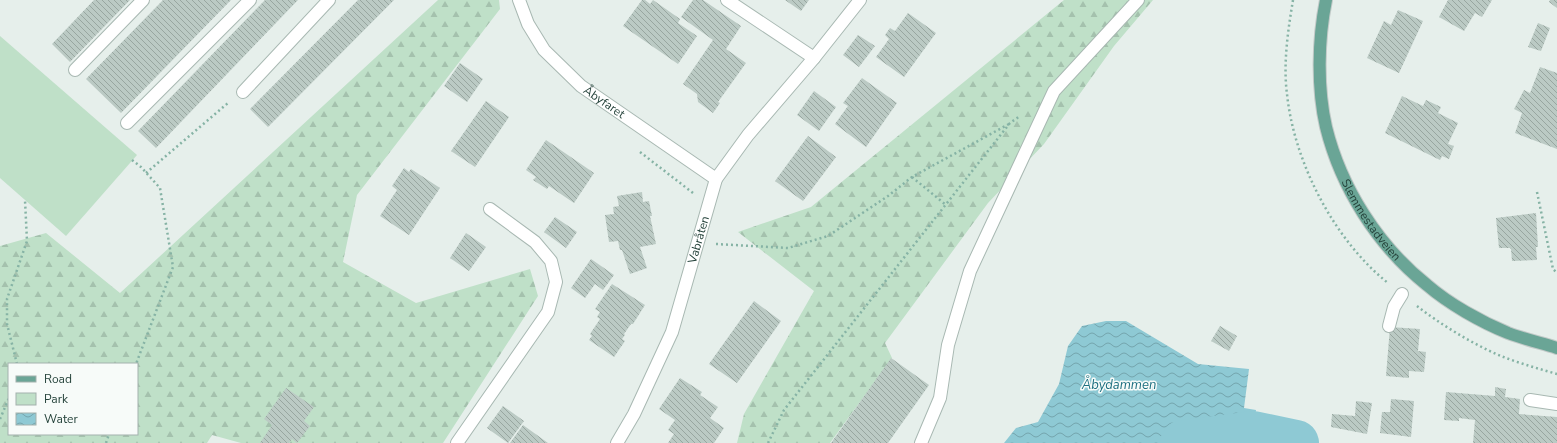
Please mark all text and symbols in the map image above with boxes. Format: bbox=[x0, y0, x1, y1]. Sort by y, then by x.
street label: Åbyfaret bbox=[580, 82, 629, 122]
street label: Slemmestadveien bbox=[1338, 176, 1404, 264]
street label: Vabråten bbox=[684, 214, 713, 266]
legend bbox=[8, 363, 138, 435]
text: Road bbox=[44, 371, 72, 387]
water label: Åbydammen bbox=[1081, 375, 1156, 394]
text: Park bbox=[44, 391, 69, 407]
text: Water bbox=[44, 411, 78, 427]

